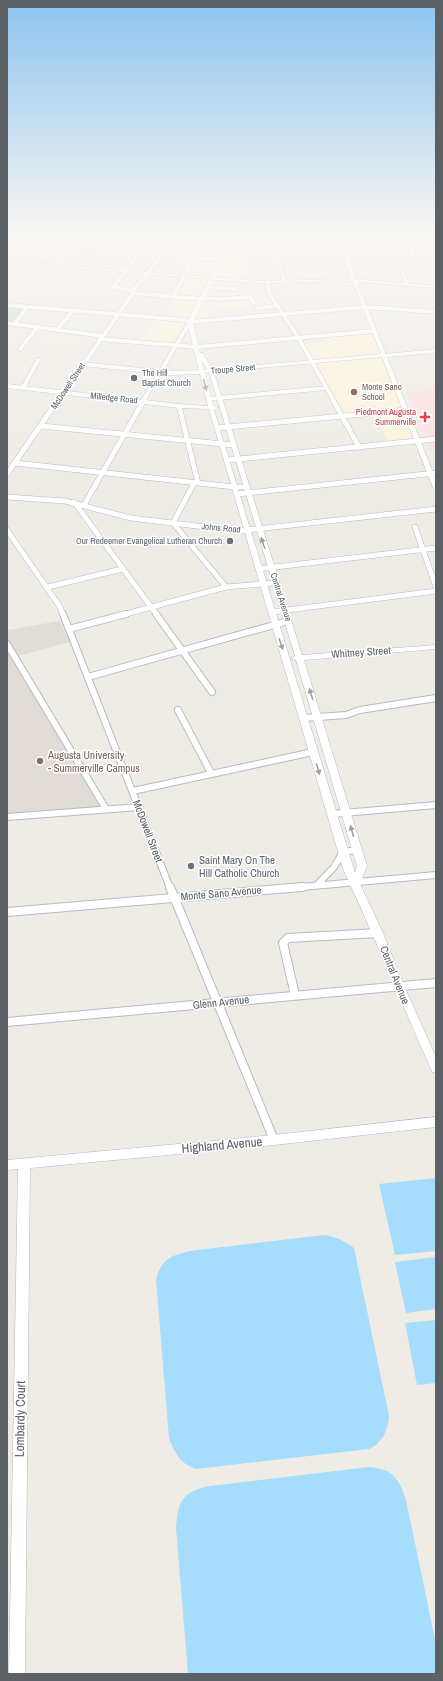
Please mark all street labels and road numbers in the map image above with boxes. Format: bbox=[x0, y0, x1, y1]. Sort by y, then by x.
street label: McDowell Street bbox=[48, 360, 88, 412]
street label: Troupe Street bbox=[210, 361, 256, 377]
street label: Milledge Road bbox=[90, 390, 138, 406]
street label: Johns Road bbox=[201, 520, 241, 536]
street label: Central Avenue bbox=[268, 571, 294, 623]
street label: Whitney Street bbox=[331, 643, 392, 661]
street label: McDowell Street bbox=[130, 798, 166, 865]
street label: Monte Sano Avenue bbox=[180, 882, 262, 904]
street label: Central Avenue bbox=[377, 944, 413, 1006]
street label: Glenn Avenue bbox=[192, 992, 250, 1012]
street label: Highland Avenue bbox=[181, 1133, 263, 1157]
street label: Lombardy Court bbox=[11, 1381, 29, 1457]

